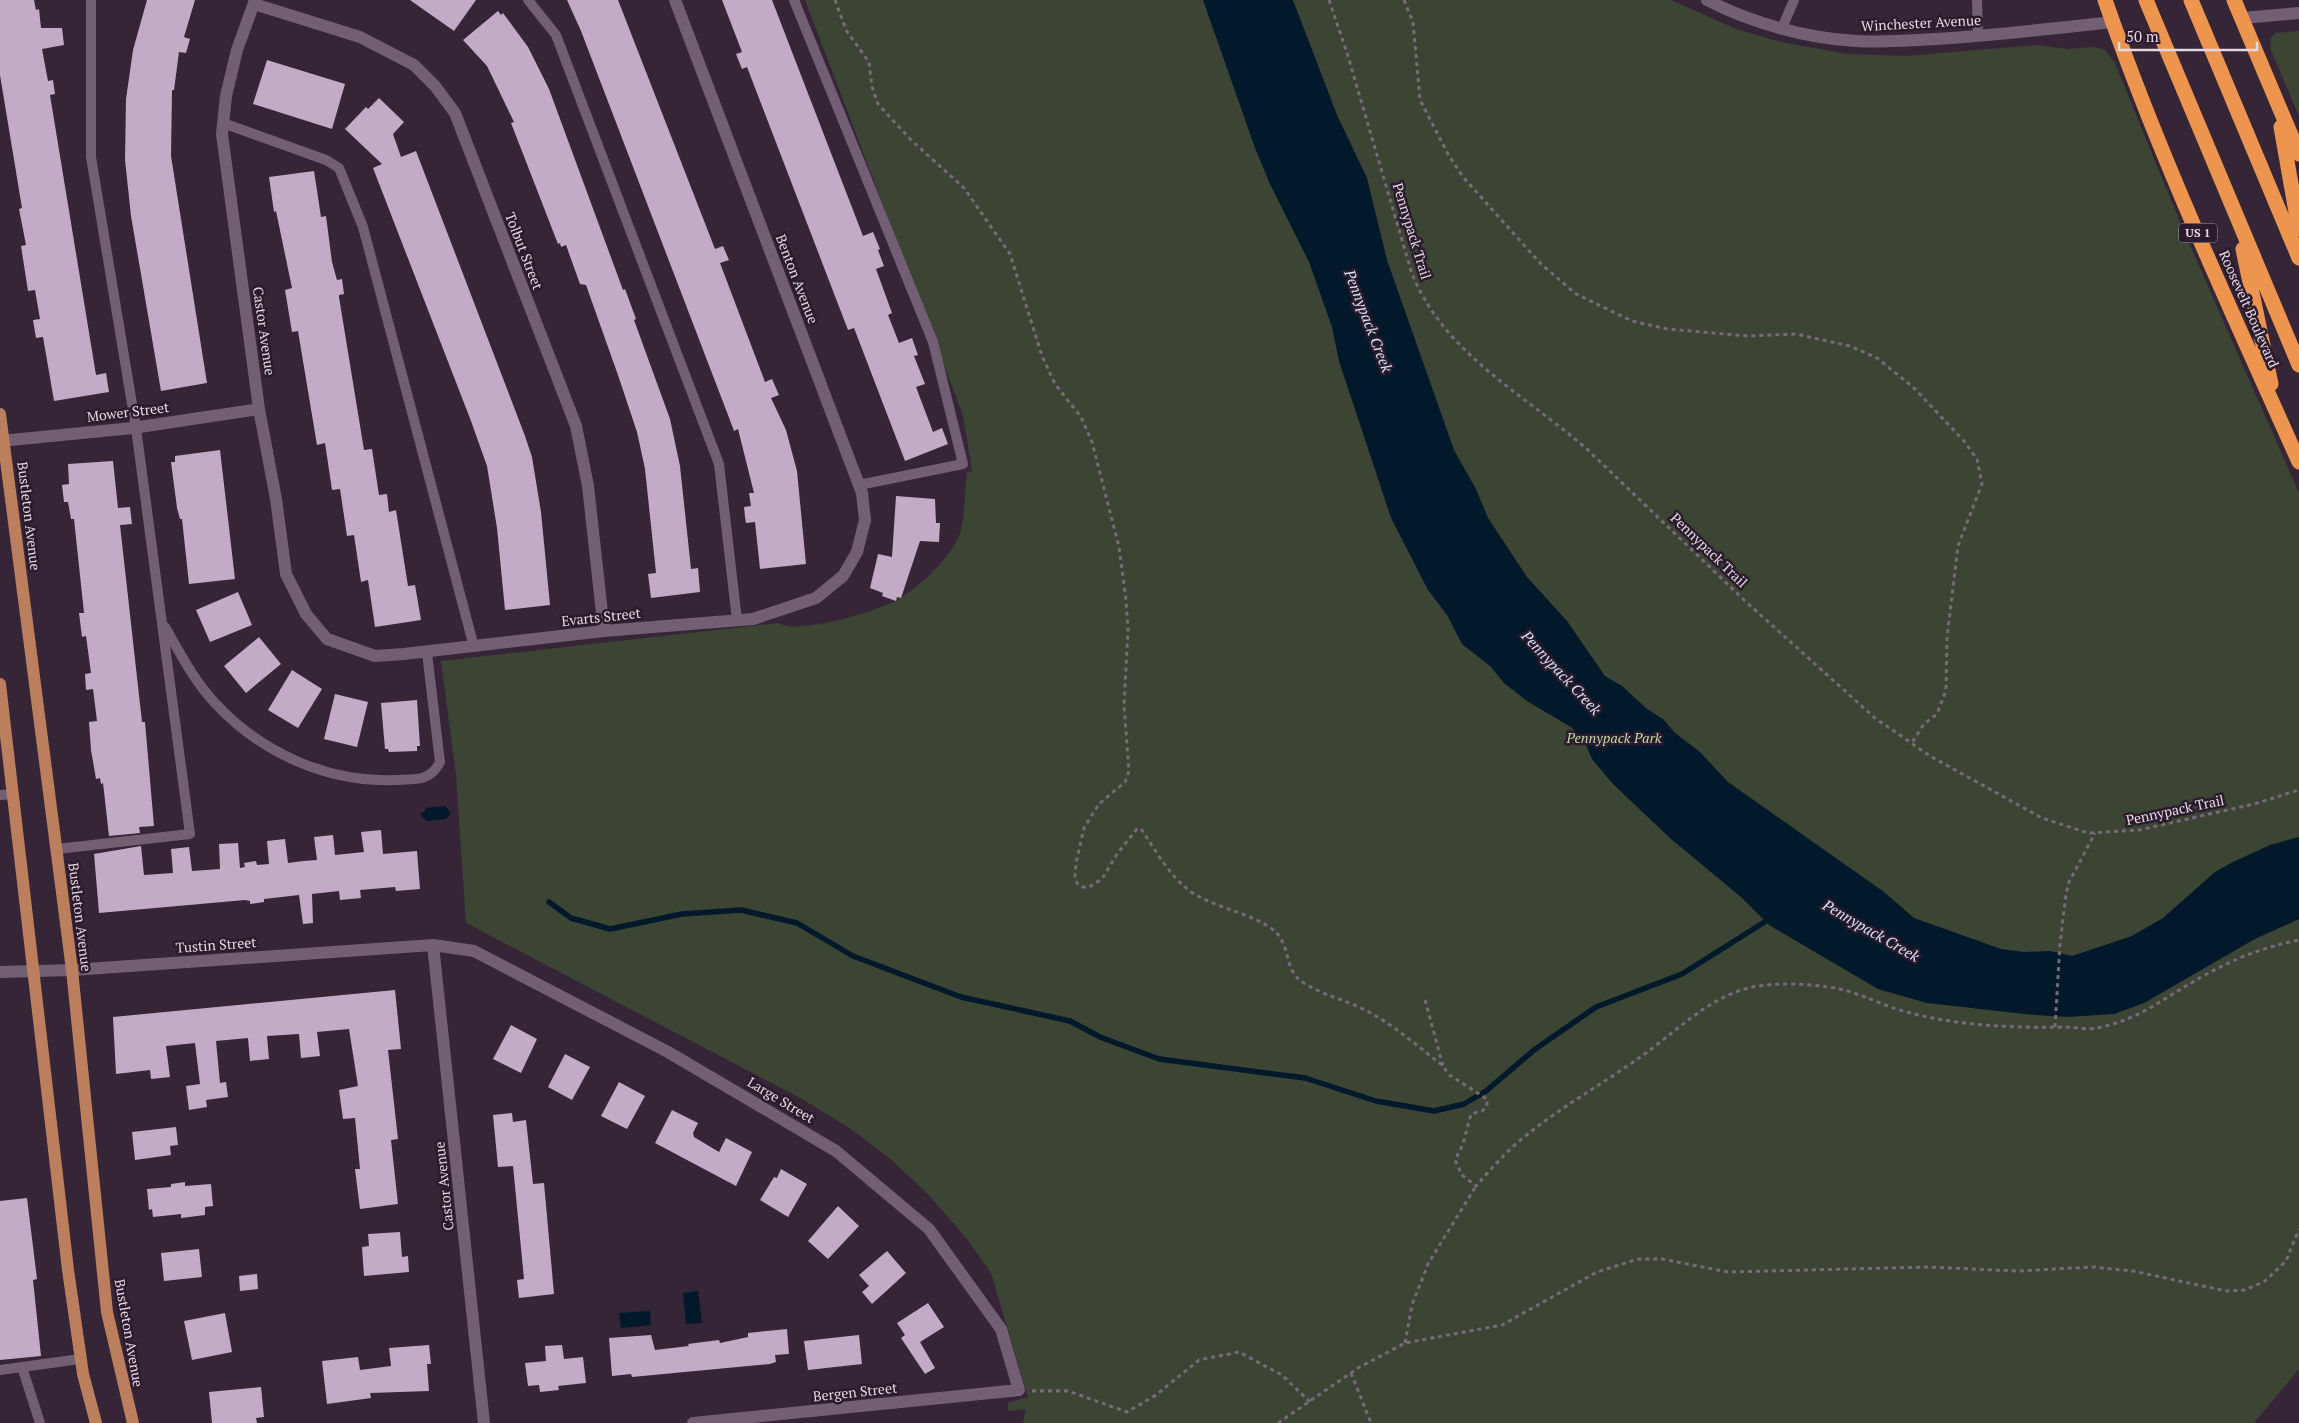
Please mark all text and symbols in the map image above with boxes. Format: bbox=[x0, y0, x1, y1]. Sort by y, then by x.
street label: Winchester Avenue bbox=[1861, 10, 1981, 35]
scale bar bbox=[2119, 20, 2256, 52]
text: 50 m bbox=[2126, 26, 2159, 46]
street label: Pennypack Trail bbox=[1389, 180, 1436, 281]
street label: Tolbut Street bbox=[501, 209, 548, 293]
road number: US 1 bbox=[2179, 224, 2217, 242]
street label: Benton Avenue bbox=[772, 231, 823, 326]
street label: Roosevelt Boulevard bbox=[2215, 247, 2284, 371]
water label: Pennypack Creek bbox=[1340, 266, 1398, 376]
street label: Castor Avenue bbox=[249, 285, 280, 377]
street label: Mower Street bbox=[86, 397, 171, 426]
street label: Bustleton Avenue bbox=[13, 460, 46, 571]
street label: Pennypack Trail bbox=[1667, 508, 1752, 591]
street label: Evarts Street bbox=[560, 603, 642, 630]
water label: Pennypack Creek bbox=[1517, 625, 1607, 719]
park label: Pennypack Park bbox=[1565, 728, 1662, 747]
street label: Pennypack Trail bbox=[2124, 790, 2226, 829]
street label: Bustleton Avenue bbox=[64, 861, 97, 972]
water label: Pennypack Creek bbox=[1819, 894, 1924, 966]
street label: Tustin Street bbox=[175, 932, 258, 957]
street label: Large Street bbox=[744, 1072, 819, 1128]
street label: Castor Avenue bbox=[429, 1141, 458, 1232]
street label: Bustleton Avenue bbox=[111, 1277, 148, 1388]
street label: Bergen Street bbox=[812, 1378, 899, 1405]

